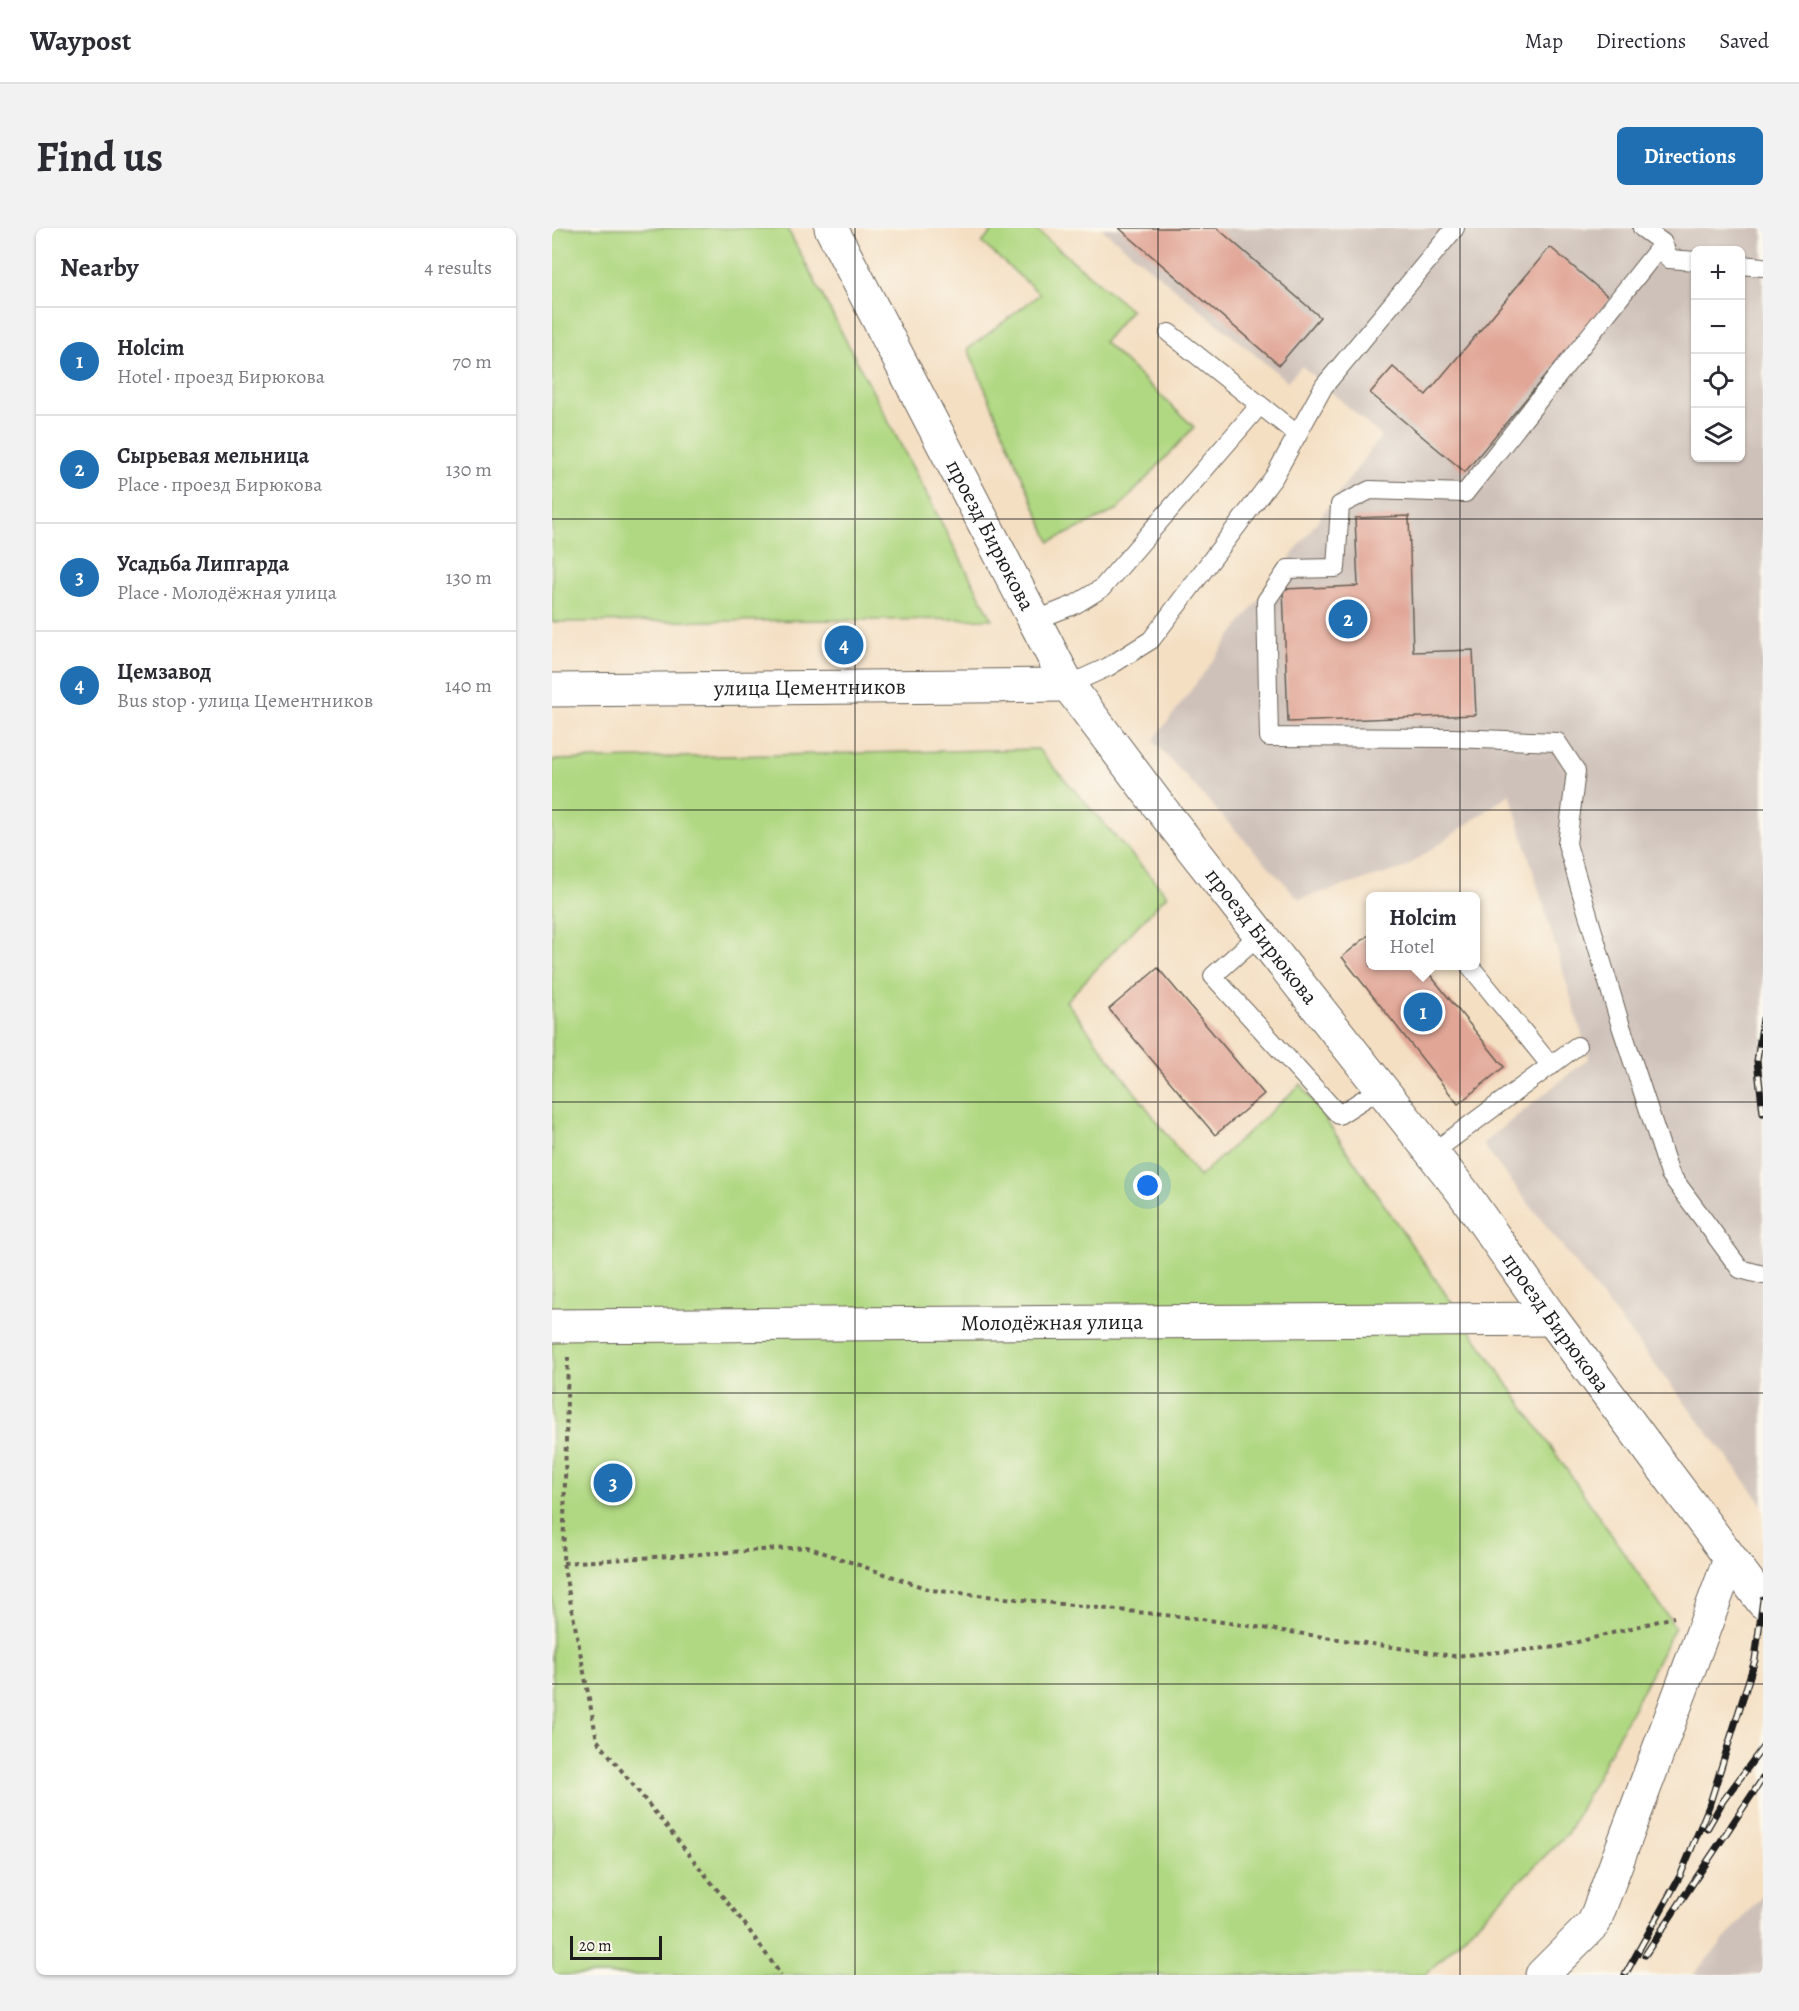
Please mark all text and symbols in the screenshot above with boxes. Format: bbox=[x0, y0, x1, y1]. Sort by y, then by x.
text: Waypost bbox=[30, 22, 131, 60]
text: Map bbox=[1525, 27, 1563, 55]
text: Directions bbox=[1596, 27, 1686, 55]
text: Saved bbox=[1719, 27, 1769, 55]
button: Directions bbox=[1617, 127, 1763, 185]
text: Find us bbox=[36, 128, 163, 185]
map controls bbox=[1691, 246, 1745, 462]
button: + bbox=[1691, 246, 1745, 300]
text: Nearby bbox=[60, 250, 139, 285]
text: 4 results bbox=[424, 254, 492, 281]
button: − bbox=[1691, 300, 1745, 354]
text: Holcim bbox=[117, 333, 184, 363]
text: 1 bbox=[76, 348, 83, 375]
text: 70 m bbox=[452, 348, 492, 375]
button: locate bbox=[1691, 354, 1745, 408]
text: Hotel · проезд Бирюкова bbox=[117, 363, 325, 390]
button: layers bbox=[1691, 408, 1745, 462]
text: Сырьевая мельница bbox=[117, 441, 309, 471]
street label: проезд Бирюкова bbox=[939, 454, 1042, 617]
text: 2 bbox=[75, 456, 84, 483]
text: 130 m bbox=[446, 456, 492, 483]
text: Place · проезд Бирюкова bbox=[117, 471, 322, 498]
text: Усадьба Липгарда bbox=[117, 549, 289, 579]
text: 3 bbox=[75, 564, 84, 591]
text: 130 m bbox=[446, 564, 492, 591]
text: Place · Молодёжная улица bbox=[117, 579, 337, 606]
pin: 2 bbox=[1328, 596, 1368, 642]
pin: 4 bbox=[824, 622, 864, 668]
text: Цемзавод bbox=[117, 657, 212, 687]
text: 4 bbox=[75, 672, 84, 699]
text: 140 m bbox=[445, 672, 492, 699]
street label: улица Цементников bbox=[713, 672, 906, 703]
text: Bus stop · улица Цементников bbox=[117, 687, 373, 714]
street label: проезд Бирюкова bbox=[1198, 862, 1325, 1012]
popup bbox=[1366, 892, 1480, 970]
text: Holcim bbox=[1389, 903, 1457, 933]
text: Hotel bbox=[1389, 933, 1434, 960]
pin: 1 bbox=[1404, 990, 1442, 1034]
your location bbox=[1133, 1171, 1162, 1200]
street label: проезд Бирюкова bbox=[1495, 1247, 1617, 1400]
street label: Молодёжная улица bbox=[961, 1307, 1144, 1338]
pin: 3 bbox=[594, 1460, 632, 1506]
scale bar bbox=[570, 1933, 662, 1960]
text: 20 m bbox=[579, 1935, 612, 1957]

